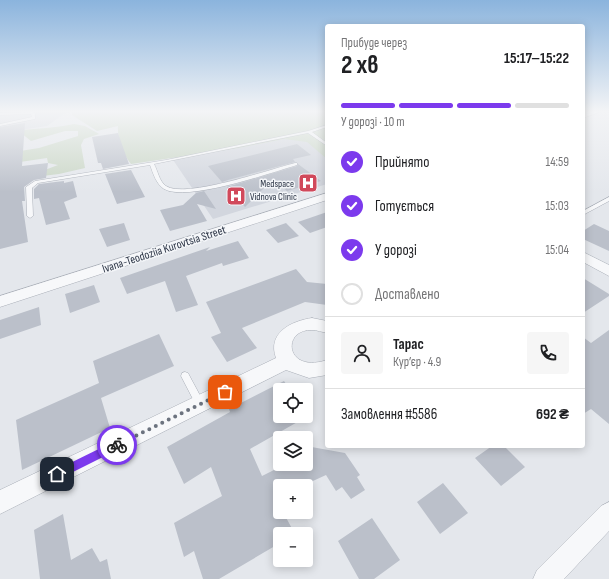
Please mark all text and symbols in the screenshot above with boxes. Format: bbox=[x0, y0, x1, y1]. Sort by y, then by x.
text: Прибуде через bbox=[341, 35, 407, 51]
text: 15:17–15:22 bbox=[504, 49, 569, 68]
text: 2 хв bbox=[341, 50, 379, 81]
text: У дорозі · 10 m bbox=[341, 114, 405, 130]
icon: check bbox=[341, 151, 363, 173]
text: Прийнято bbox=[375, 153, 429, 172]
text: 14:59 bbox=[546, 154, 569, 170]
hospital icon: Medspace bbox=[297, 172, 319, 194]
place label: Medspace bbox=[260, 178, 294, 190]
hospital icon: Vidnova Clinic bbox=[225, 185, 247, 207]
place label: Vidnova Clinic bbox=[250, 191, 297, 203]
icon: check bbox=[341, 195, 363, 217]
text: Готується bbox=[375, 197, 434, 216]
text: 15:03 bbox=[546, 198, 569, 214]
street label: Ivana-Teodoziia Kurovtsia Street bbox=[100, 222, 228, 277]
icon: check bbox=[341, 239, 363, 261]
text: У дорозі bbox=[375, 241, 417, 260]
text: 15:04 bbox=[546, 242, 569, 258]
text: Доставлено bbox=[375, 285, 440, 304]
button: person bbox=[341, 332, 383, 374]
button: phone bbox=[527, 332, 569, 374]
text: Тарас bbox=[393, 335, 424, 354]
text: Кур’єр · 4.9 bbox=[393, 354, 441, 370]
pin bbox=[208, 375, 242, 409]
icon: bag bbox=[214, 381, 236, 403]
map controls bbox=[273, 383, 313, 567]
button: locate bbox=[273, 383, 313, 423]
text: Замовлення #5586 bbox=[341, 405, 437, 424]
text: 692 ₴ bbox=[536, 405, 569, 424]
courier bbox=[97, 425, 137, 465]
button: layers bbox=[273, 431, 313, 471]
icon: bike bbox=[106, 434, 128, 456]
pin bbox=[40, 457, 74, 491]
icon: home bbox=[46, 463, 68, 485]
button: + bbox=[273, 479, 313, 519]
button: − bbox=[273, 527, 313, 567]

